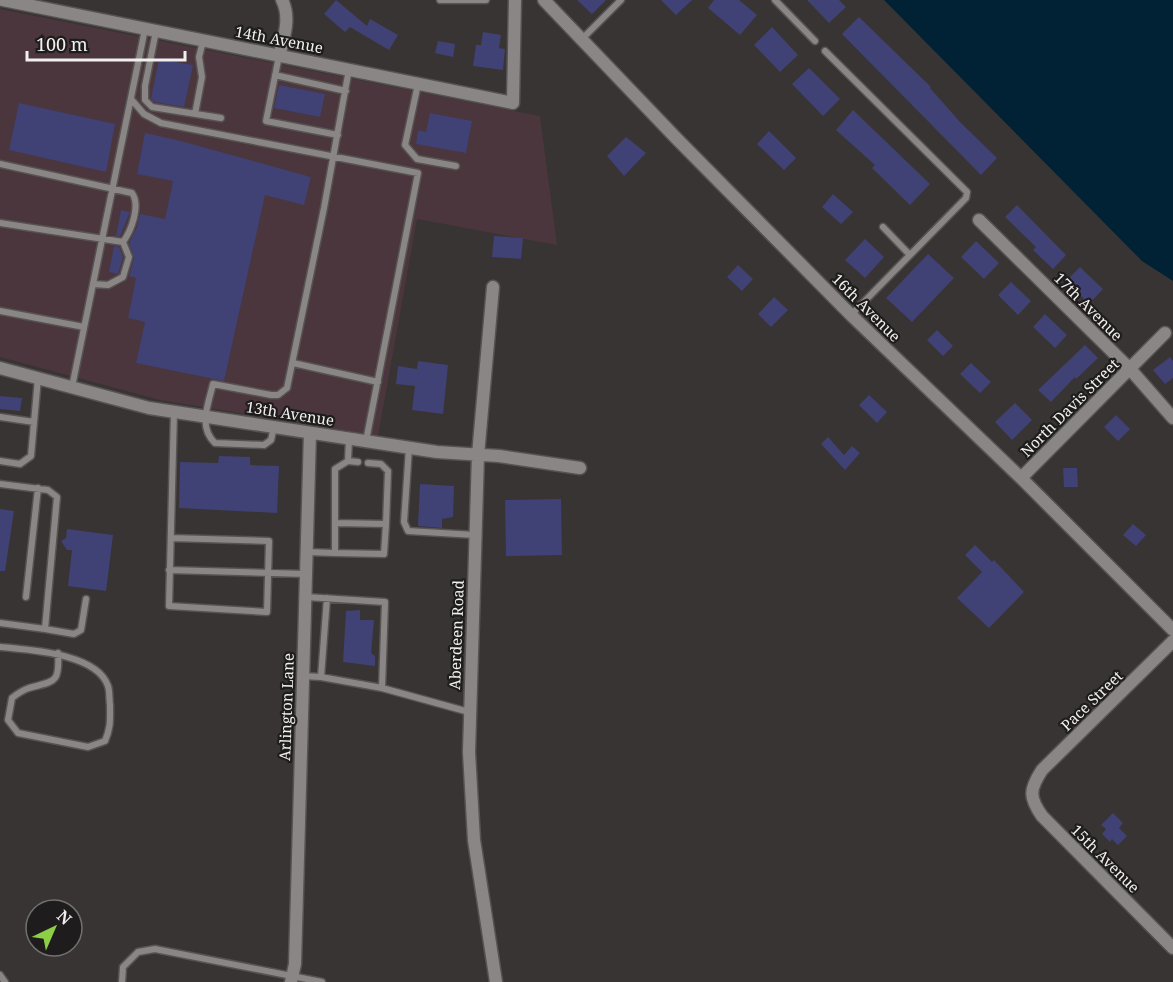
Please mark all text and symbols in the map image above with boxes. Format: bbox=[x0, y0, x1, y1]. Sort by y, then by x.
street label: 14th Avenue bbox=[234, 21, 325, 57]
scale bar bbox=[27, 24, 184, 62]
text: 100 m bbox=[36, 32, 88, 56]
street label: 17th Avenue bbox=[1050, 268, 1127, 345]
street label: 16th Avenue bbox=[828, 269, 905, 346]
street label: North Davis Street bbox=[1016, 354, 1123, 461]
street label: 13th Avenue bbox=[245, 396, 336, 430]
street label: Aberdeen Road bbox=[444, 580, 468, 690]
street label: Arlington Lane bbox=[274, 653, 298, 761]
street label: Pace Street bbox=[1056, 666, 1127, 735]
street label: 15th Avenue bbox=[1067, 820, 1144, 897]
north arrow bbox=[24, 898, 84, 958]
text: N bbox=[52, 905, 77, 930]

